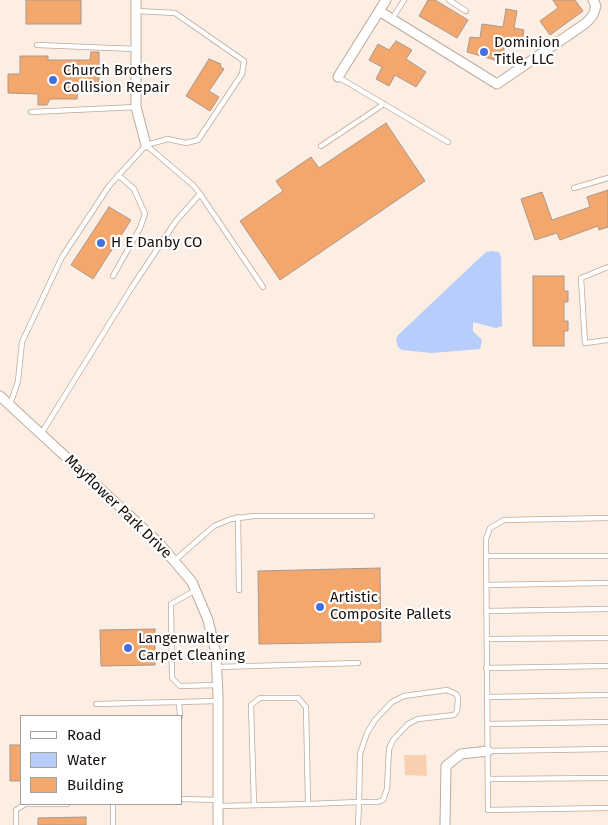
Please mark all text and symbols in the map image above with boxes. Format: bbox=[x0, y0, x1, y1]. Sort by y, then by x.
place label: Dominion Title, LLC bbox=[494, 34, 560, 69]
marker: Dominion Title, LLC bbox=[478, 46, 490, 58]
place label: Church Brothers Collision Repair bbox=[63, 62, 172, 97]
marker: Church Brothers Collision Repair bbox=[47, 74, 59, 86]
place label: H E Danby CO bbox=[111, 234, 202, 252]
marker: H E Danby CO bbox=[95, 237, 107, 249]
street label: Mayflower Park Drive bbox=[61, 451, 175, 563]
place label: Artistic Composite Pallets bbox=[330, 589, 451, 624]
marker: Artistic Composite Pallets bbox=[314, 601, 326, 613]
place label: Langenwalter Carpet Cleaning bbox=[138, 630, 245, 665]
marker: Langenwalter Carpet Cleaning bbox=[122, 642, 134, 654]
legend bbox=[20, 715, 182, 805]
text: Road bbox=[67, 726, 102, 744]
text: Water bbox=[67, 751, 106, 769]
text: Building bbox=[67, 776, 123, 794]

